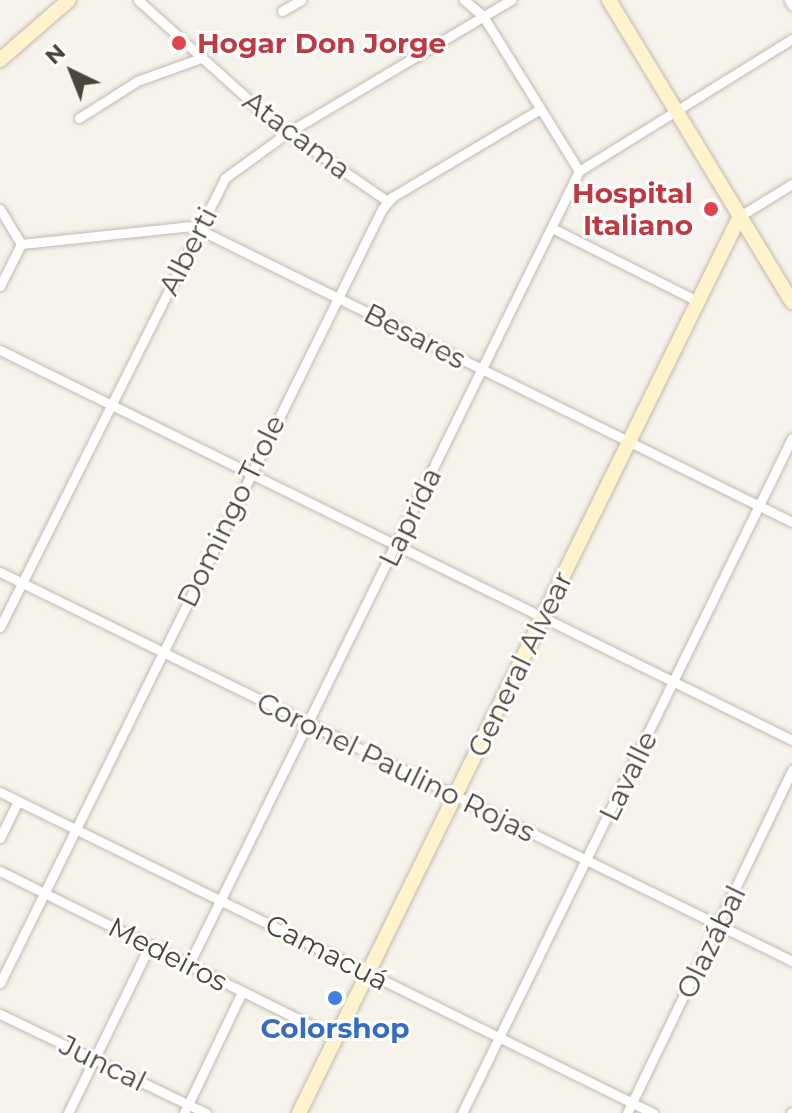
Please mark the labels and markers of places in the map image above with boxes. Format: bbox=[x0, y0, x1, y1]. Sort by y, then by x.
place label: Hogar Don Jorge bbox=[197, 26, 446, 60]
marker: Hogar Don Jorge bbox=[168, 32, 190, 54]
place label: Hospital Italiano bbox=[572, 176, 693, 242]
marker: Hospital Italiano bbox=[700, 198, 722, 220]
marker: Colorshop bbox=[326, 989, 344, 1007]
place label: Colorshop bbox=[261, 1011, 409, 1045]

